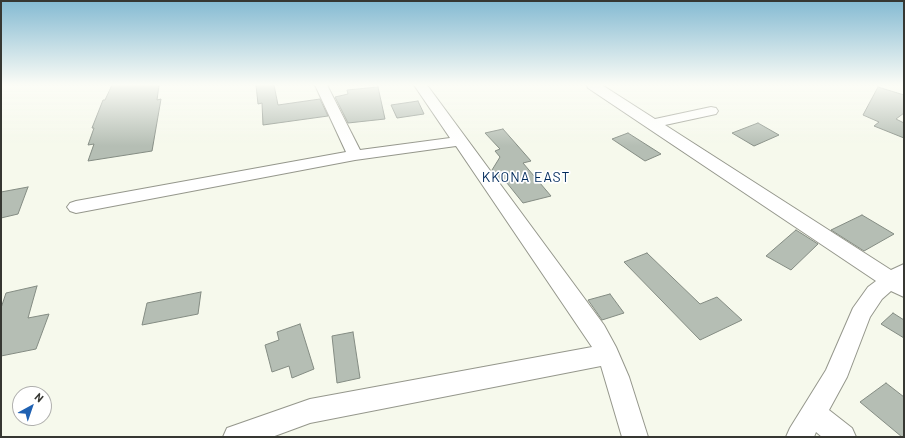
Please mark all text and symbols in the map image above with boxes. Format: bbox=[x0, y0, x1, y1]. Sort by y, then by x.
district label: KKONA EAST bbox=[482, 169, 570, 185]
north arrow bbox=[12, 386, 52, 426]
text: N bbox=[32, 390, 46, 405]

